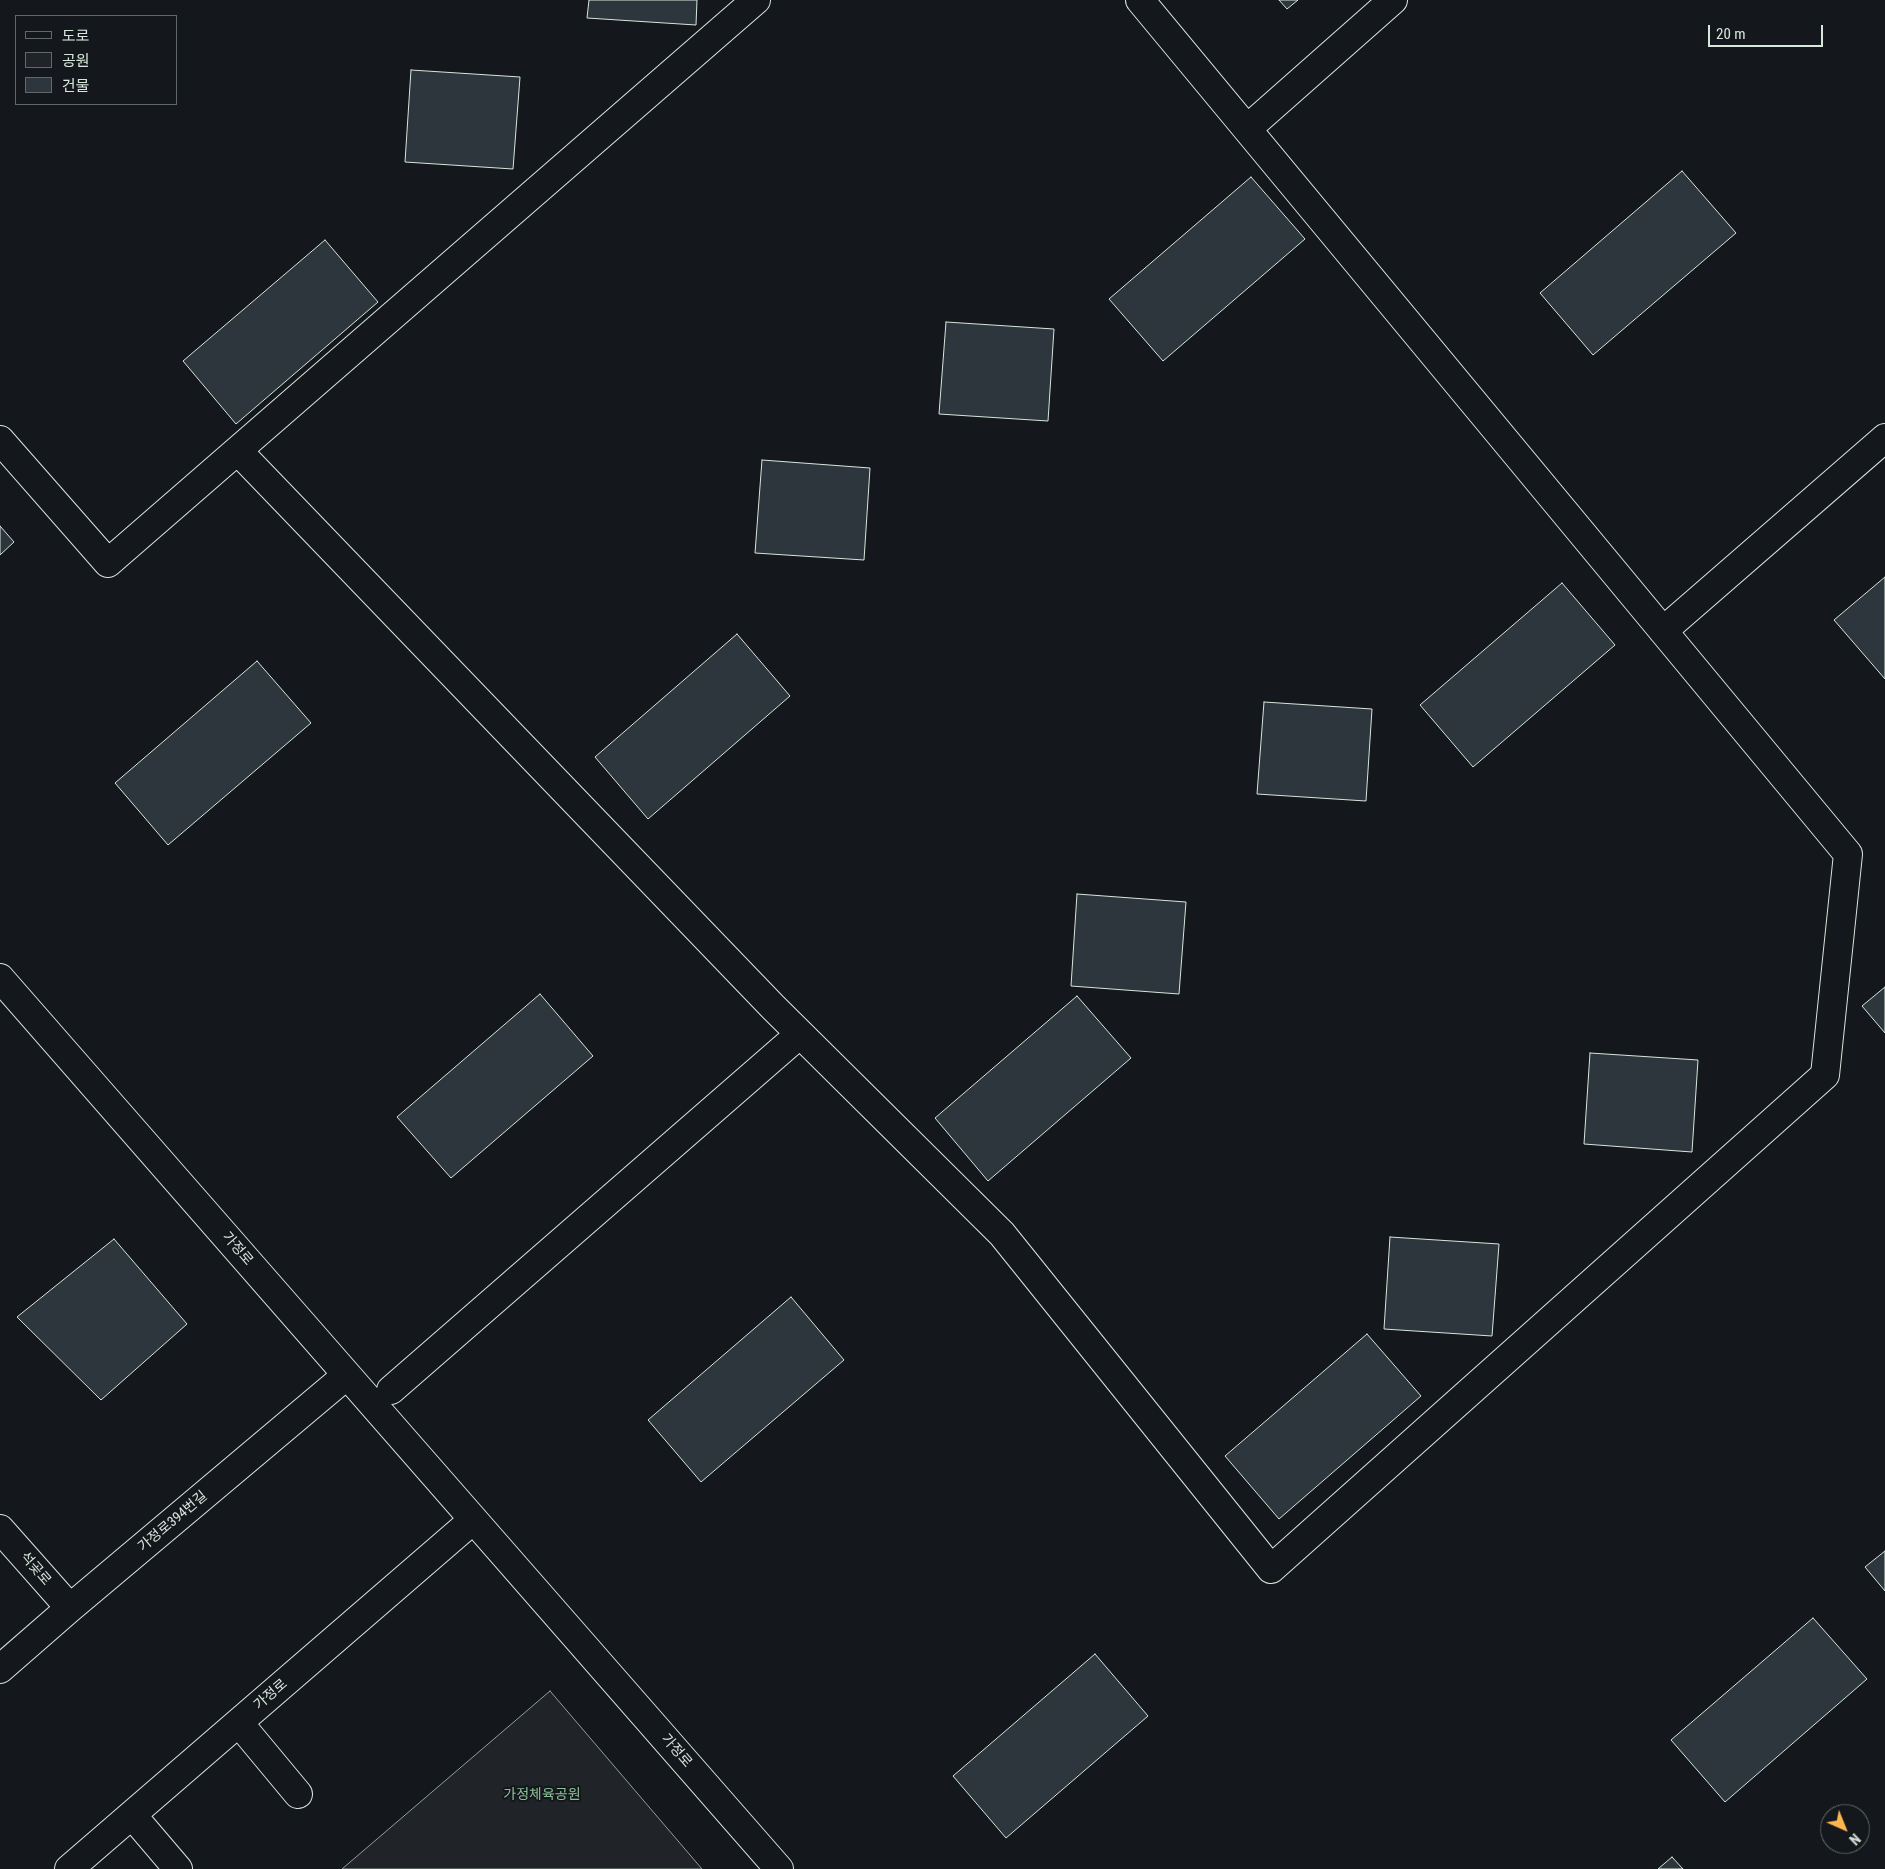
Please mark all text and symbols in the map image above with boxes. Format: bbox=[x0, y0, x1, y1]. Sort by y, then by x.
legend bbox=[15, 15, 178, 105]
scale bar bbox=[1710, 15, 1825, 47]
text: 20 m bbox=[1716, 25, 1746, 43]
text: 도로 bbox=[62, 27, 90, 45]
text: 공원 bbox=[62, 52, 90, 70]
text: 건물 bbox=[62, 77, 90, 95]
street label: 가정로 bbox=[218, 1229, 256, 1269]
street label: 가정로394번길 bbox=[135, 1488, 211, 1556]
street label: 석곶로 bbox=[16, 1549, 54, 1589]
street label: 가정로 bbox=[251, 1676, 291, 1714]
street label: 가정로 bbox=[657, 1731, 695, 1771]
park label: 가정체육공원 bbox=[503, 1787, 581, 1803]
north arrow bbox=[1820, 1804, 1870, 1854]
text: N bbox=[1846, 1830, 1863, 1848]

